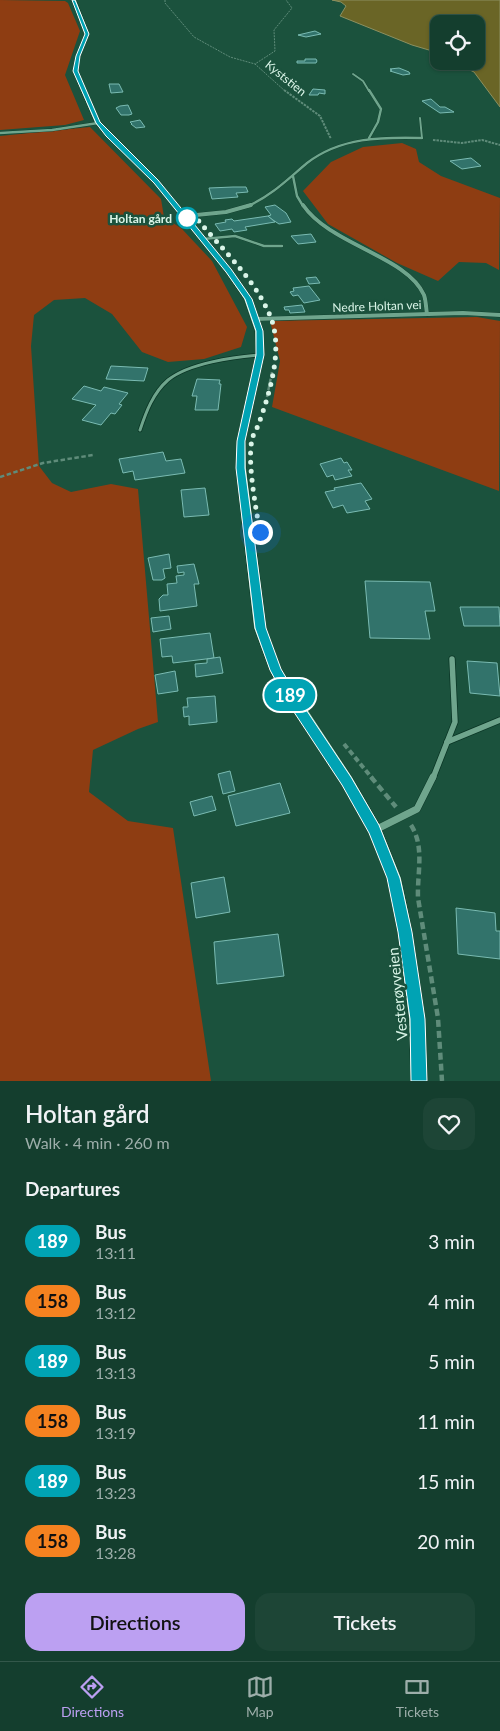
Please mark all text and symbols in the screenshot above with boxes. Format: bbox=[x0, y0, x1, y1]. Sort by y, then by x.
map controls bbox=[430, 15, 485, 70]
button: locate bbox=[430, 15, 485, 70]
street label: Kyststien bbox=[262, 57, 310, 99]
marker: Holtan gård bbox=[176, 207, 198, 229]
place label: Holtan gård bbox=[109, 211, 172, 226]
street label: Nedre Holtan vei bbox=[332, 297, 422, 315]
your location bbox=[248, 520, 273, 545]
line badge: 189 bbox=[261, 679, 319, 711]
text: 189 bbox=[274, 684, 306, 706]
street label: Vesterøyveien bbox=[383, 947, 411, 1041]
button: heart bbox=[423, 1098, 475, 1150]
text: Holtan gård bbox=[25, 1099, 150, 1128]
text: Walk · 4 min · 260 m bbox=[25, 1133, 170, 1152]
text: Departures bbox=[25, 1177, 120, 1200]
text: Bus bbox=[95, 1220, 126, 1243]
text: 189 bbox=[37, 1230, 68, 1252]
text: 3 min bbox=[428, 1230, 475, 1253]
text: 13:11 bbox=[95, 1243, 136, 1262]
text: Bus bbox=[95, 1280, 126, 1303]
text: 158 bbox=[37, 1290, 68, 1312]
text: 4 min bbox=[428, 1290, 475, 1313]
text: 13:12 bbox=[95, 1303, 136, 1322]
text: Bus bbox=[95, 1340, 126, 1363]
text: 189 bbox=[37, 1350, 68, 1372]
text: 5 min bbox=[428, 1350, 475, 1373]
text: 13:13 bbox=[95, 1363, 136, 1382]
text: Bus bbox=[95, 1400, 126, 1423]
text: 158 bbox=[37, 1410, 68, 1432]
text: 11 min bbox=[417, 1410, 475, 1433]
text: 13:19 bbox=[95, 1423, 136, 1442]
text: Bus bbox=[95, 1460, 126, 1483]
text: 189 bbox=[37, 1470, 68, 1492]
text: 15 min bbox=[417, 1470, 475, 1493]
text: 13:23 bbox=[95, 1483, 136, 1502]
text: Bus bbox=[95, 1520, 126, 1543]
text: 158 bbox=[37, 1530, 68, 1552]
text: 20 min bbox=[417, 1530, 475, 1553]
text: 13:28 bbox=[95, 1543, 136, 1562]
button: Directions bbox=[25, 1593, 245, 1651]
button: Tickets bbox=[255, 1593, 475, 1651]
tab: Directions bbox=[61, 1673, 124, 1720]
tab: Map bbox=[246, 1673, 274, 1720]
tab: Tickets bbox=[396, 1673, 439, 1720]

